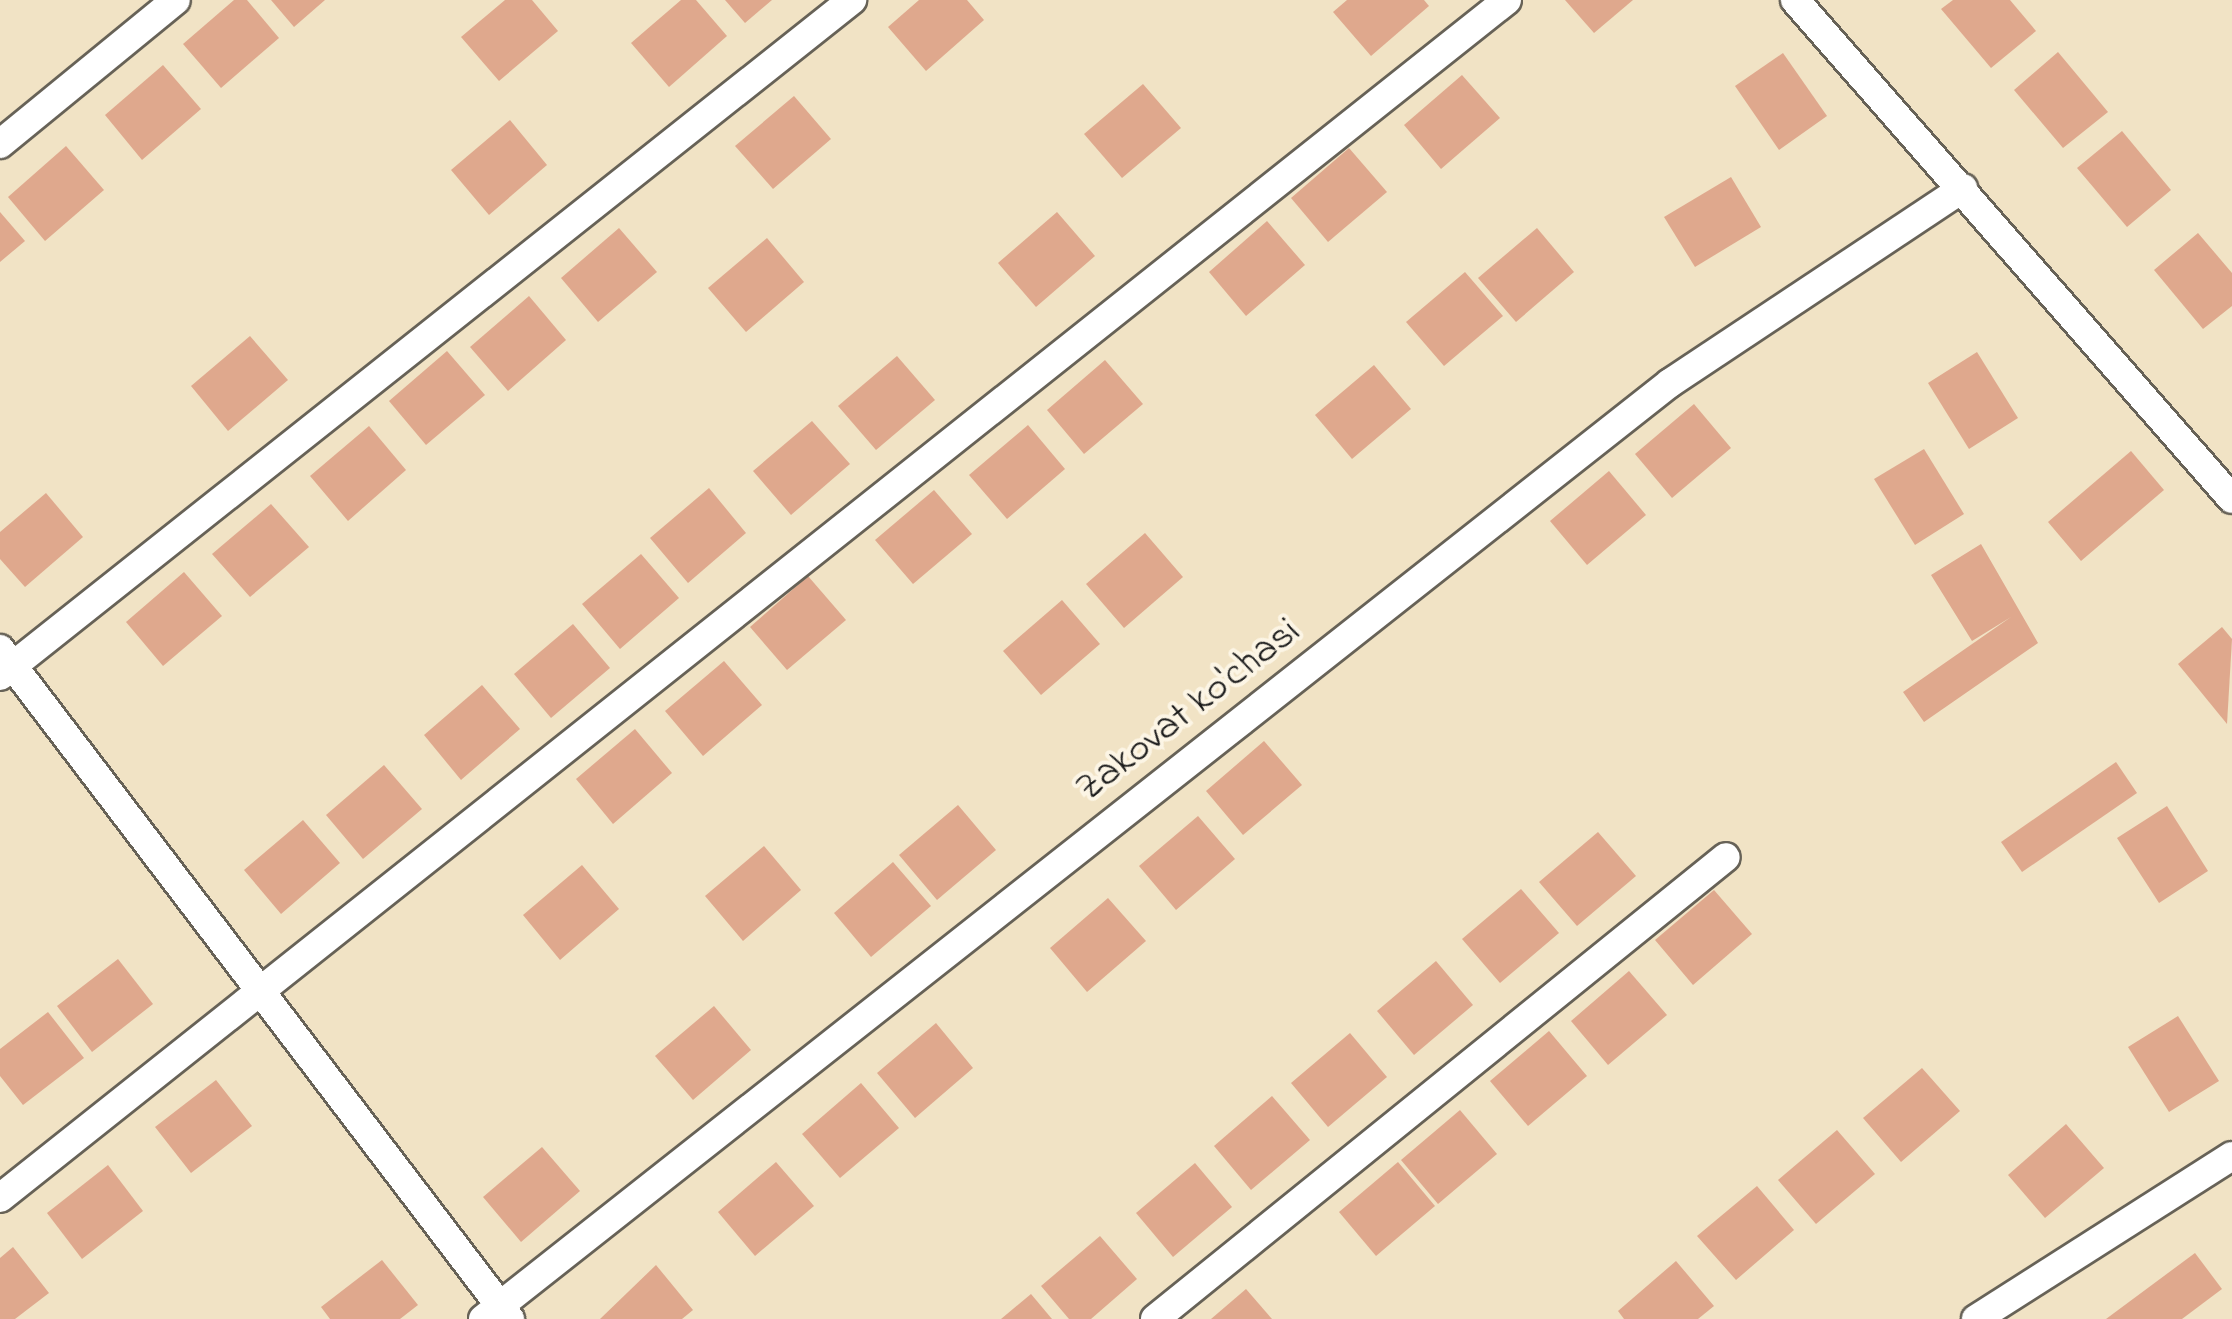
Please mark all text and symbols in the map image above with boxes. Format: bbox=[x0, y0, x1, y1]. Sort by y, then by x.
street label: Zakovat ko'chasi bbox=[1067, 609, 1311, 813]

